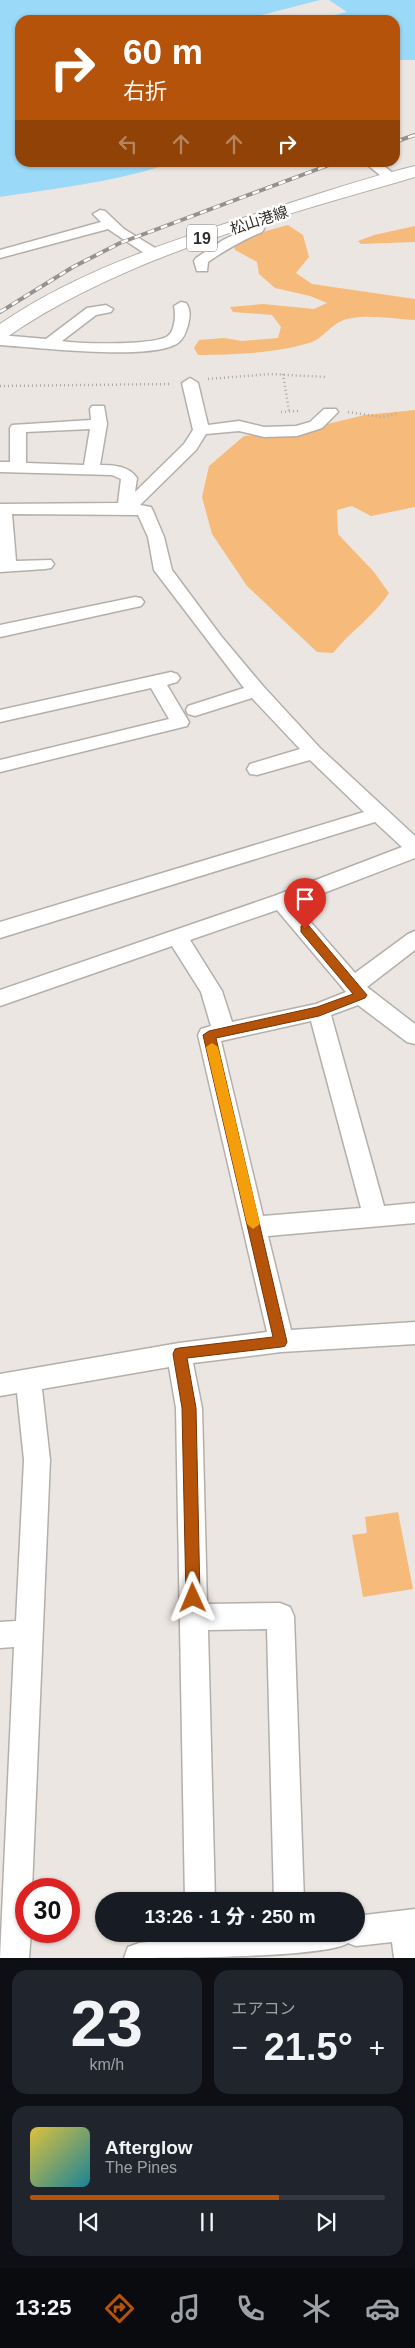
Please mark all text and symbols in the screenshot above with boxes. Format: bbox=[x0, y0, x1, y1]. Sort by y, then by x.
text: 60 m bbox=[123, 32, 203, 71]
icon: right bbox=[40, 35, 105, 100]
text: 右折 bbox=[123, 79, 167, 104]
icon: left bbox=[114, 130, 142, 158]
icon: ahead bbox=[167, 130, 195, 158]
icon: ahead bbox=[220, 130, 248, 158]
icon: right bbox=[273, 130, 301, 158]
street label: 松山港線 bbox=[228, 203, 290, 237]
road number: 19 bbox=[187, 224, 217, 252]
pin bbox=[284, 878, 326, 929]
icon: arrive bbox=[291, 885, 319, 913]
position arrow bbox=[166, 1571, 218, 1623]
speed limit sign: 30 bbox=[15, 1878, 80, 1943]
text: 13:26 · 1 分 · 250 m bbox=[144, 1906, 316, 1927]
text: 23 bbox=[71, 1987, 143, 2060]
text: エアコン bbox=[232, 2000, 296, 2017]
text: 21.5° bbox=[264, 2026, 353, 2068]
text: − bbox=[232, 2032, 248, 2063]
text: + bbox=[369, 2032, 385, 2063]
text: km/h bbox=[89, 2056, 124, 2073]
text: Afterglow bbox=[105, 2137, 193, 2158]
text: The Pines bbox=[105, 2159, 177, 2176]
icon: previous bbox=[75, 2208, 103, 2236]
icon: pause bbox=[193, 2208, 221, 2236]
icon: next bbox=[312, 2208, 340, 2236]
icon: directions bbox=[102, 2291, 137, 2326]
icon: music bbox=[168, 2291, 203, 2326]
icon: phone bbox=[233, 2291, 268, 2326]
icon: climate bbox=[299, 2291, 334, 2326]
icon: car bbox=[365, 2291, 400, 2326]
text: 13:25 bbox=[15, 2295, 72, 2320]

